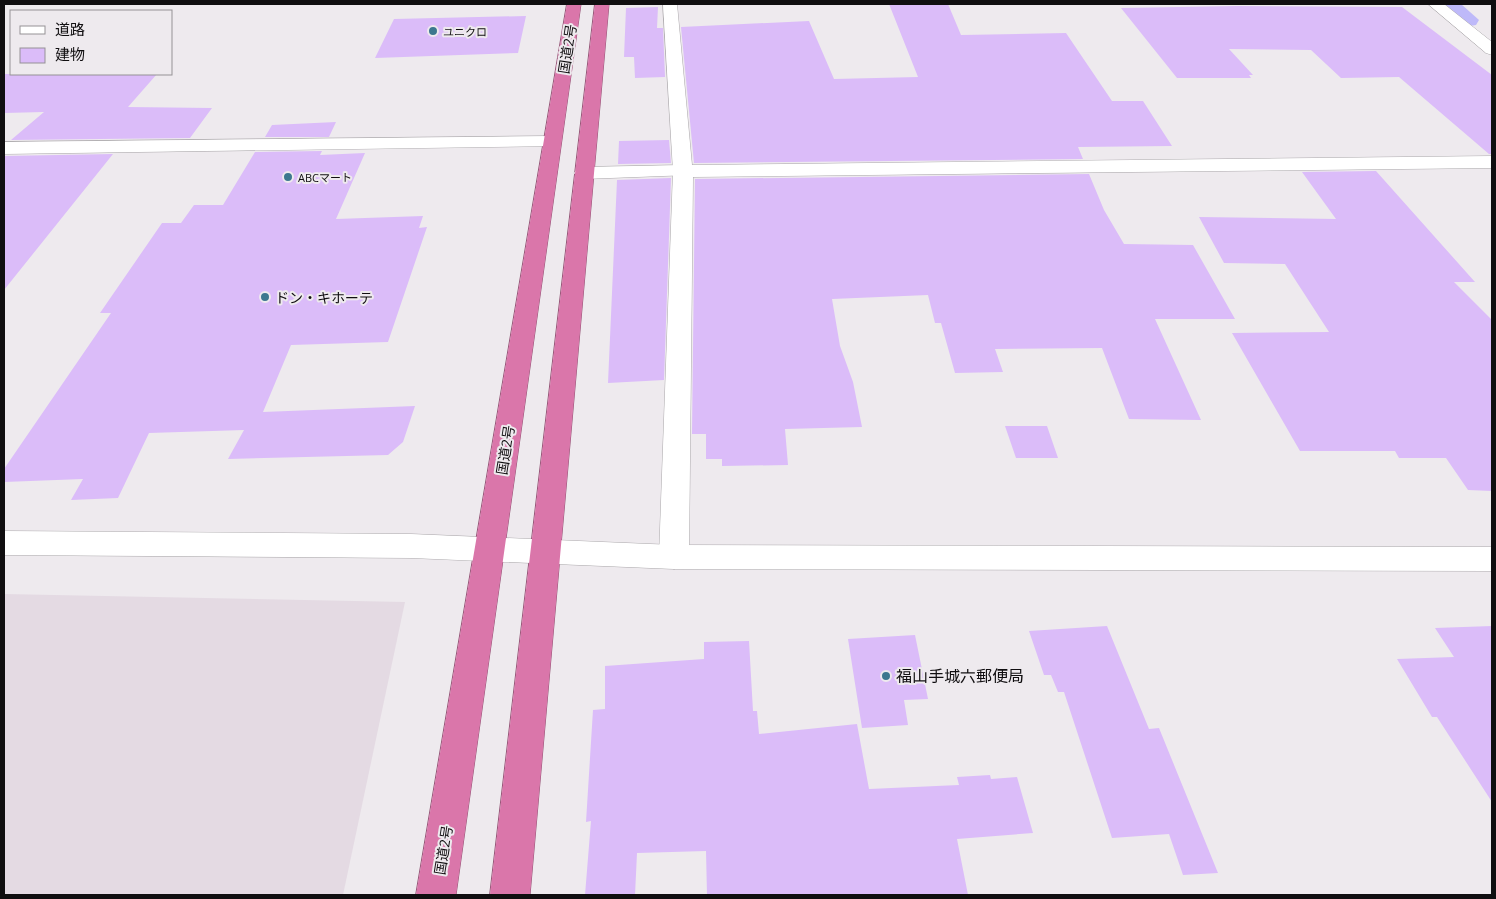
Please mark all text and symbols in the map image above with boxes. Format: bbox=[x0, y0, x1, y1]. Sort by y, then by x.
legend bbox=[10, 10, 172, 75]
text: 道路 bbox=[55, 19, 85, 39]
street label: 国道2号 bbox=[554, 23, 580, 75]
place label: ユニクロ bbox=[443, 24, 487, 39]
marker: ユニクロ bbox=[427, 25, 439, 37]
text: 建物 bbox=[55, 44, 85, 64]
place label: ABCマート bbox=[298, 170, 352, 185]
marker: ABCマート bbox=[282, 171, 294, 183]
place label: ドン・キホーテ bbox=[275, 288, 373, 307]
marker: ドン・キホーテ bbox=[259, 291, 271, 303]
street label: 国道2号 bbox=[492, 424, 518, 476]
place label: 福山手城六郵便局 bbox=[896, 665, 1024, 687]
marker: 福山手城六郵便局 bbox=[880, 670, 892, 682]
street label: 国道2号 bbox=[430, 824, 456, 876]

